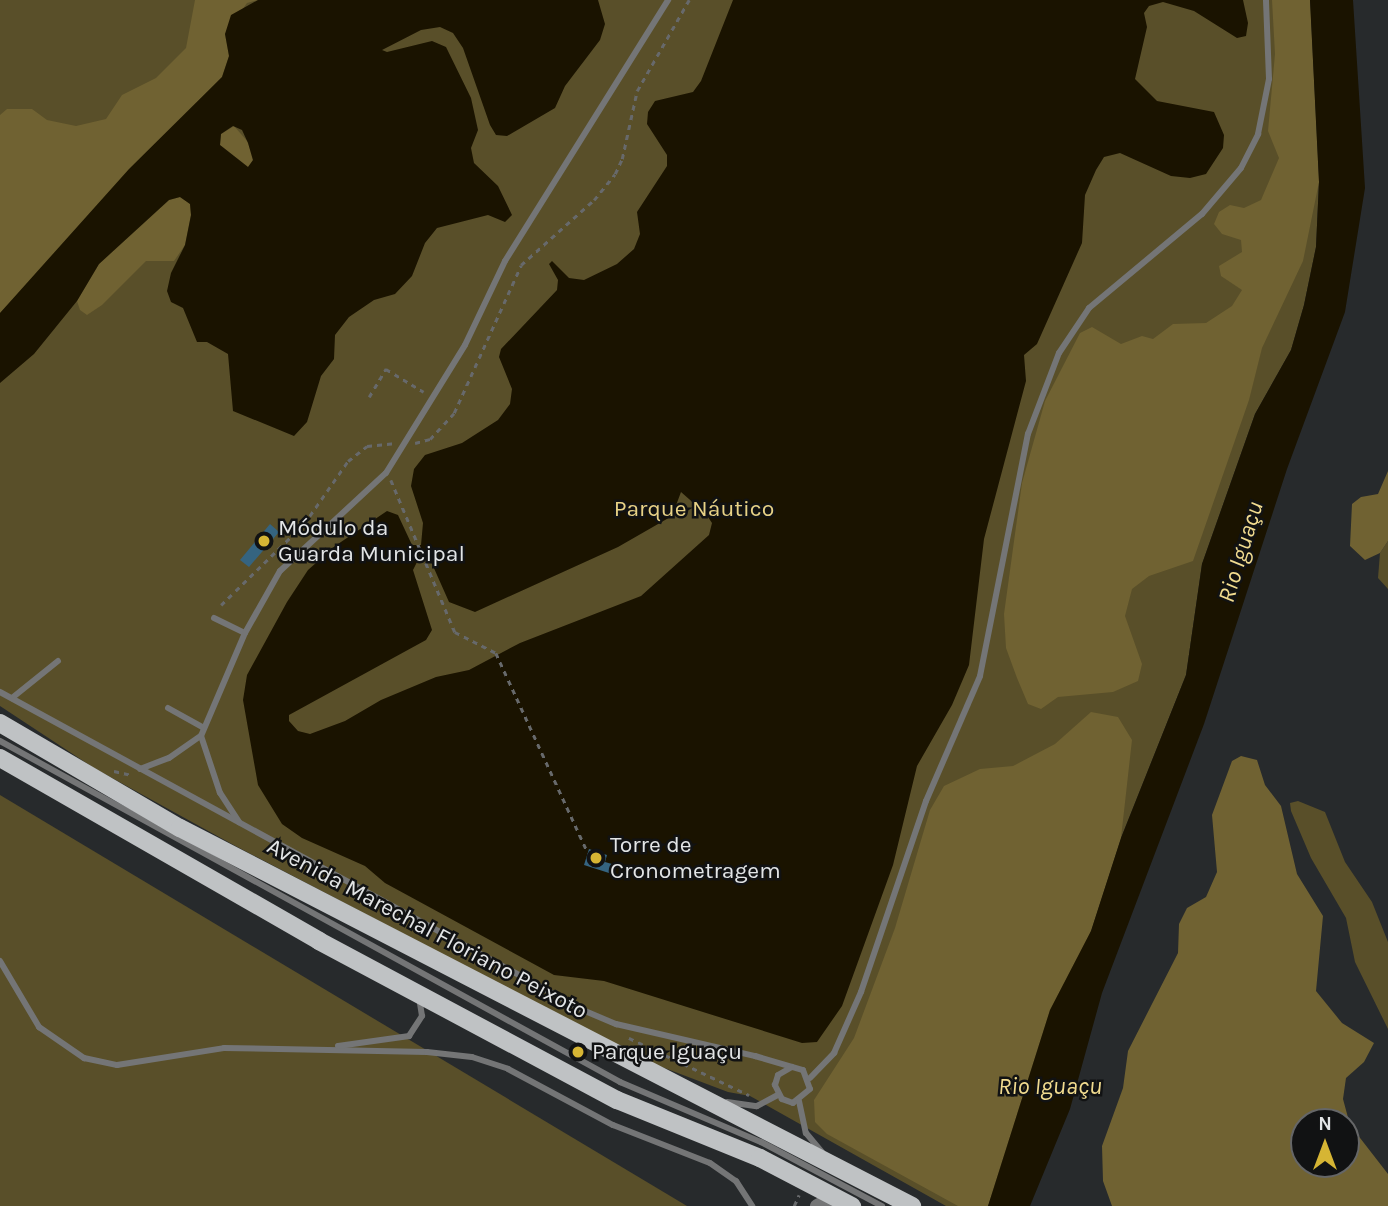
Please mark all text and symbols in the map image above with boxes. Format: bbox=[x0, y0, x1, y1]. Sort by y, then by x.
park label: Parque Náutico bbox=[614, 495, 774, 523]
water label: Rio Iguaçu bbox=[1212, 498, 1270, 606]
place label: Módulo da Guarda Municipal bbox=[278, 514, 465, 568]
marker: Módulo da Guarda Municipal bbox=[256, 533, 272, 549]
place label: Torre de Cronometragem bbox=[610, 831, 781, 885]
street label: Avenida Marechal Floriano Peixoto bbox=[262, 833, 592, 1025]
marker: Torre de Cronometragem bbox=[588, 850, 604, 866]
place label: Parque Iguaçu bbox=[592, 1038, 742, 1066]
marker: Parque Iguaçu bbox=[570, 1044, 586, 1060]
water label: Rio Iguaçu bbox=[998, 1073, 1102, 1101]
north arrow bbox=[1290, 1108, 1360, 1178]
text: N bbox=[1318, 1113, 1332, 1135]

